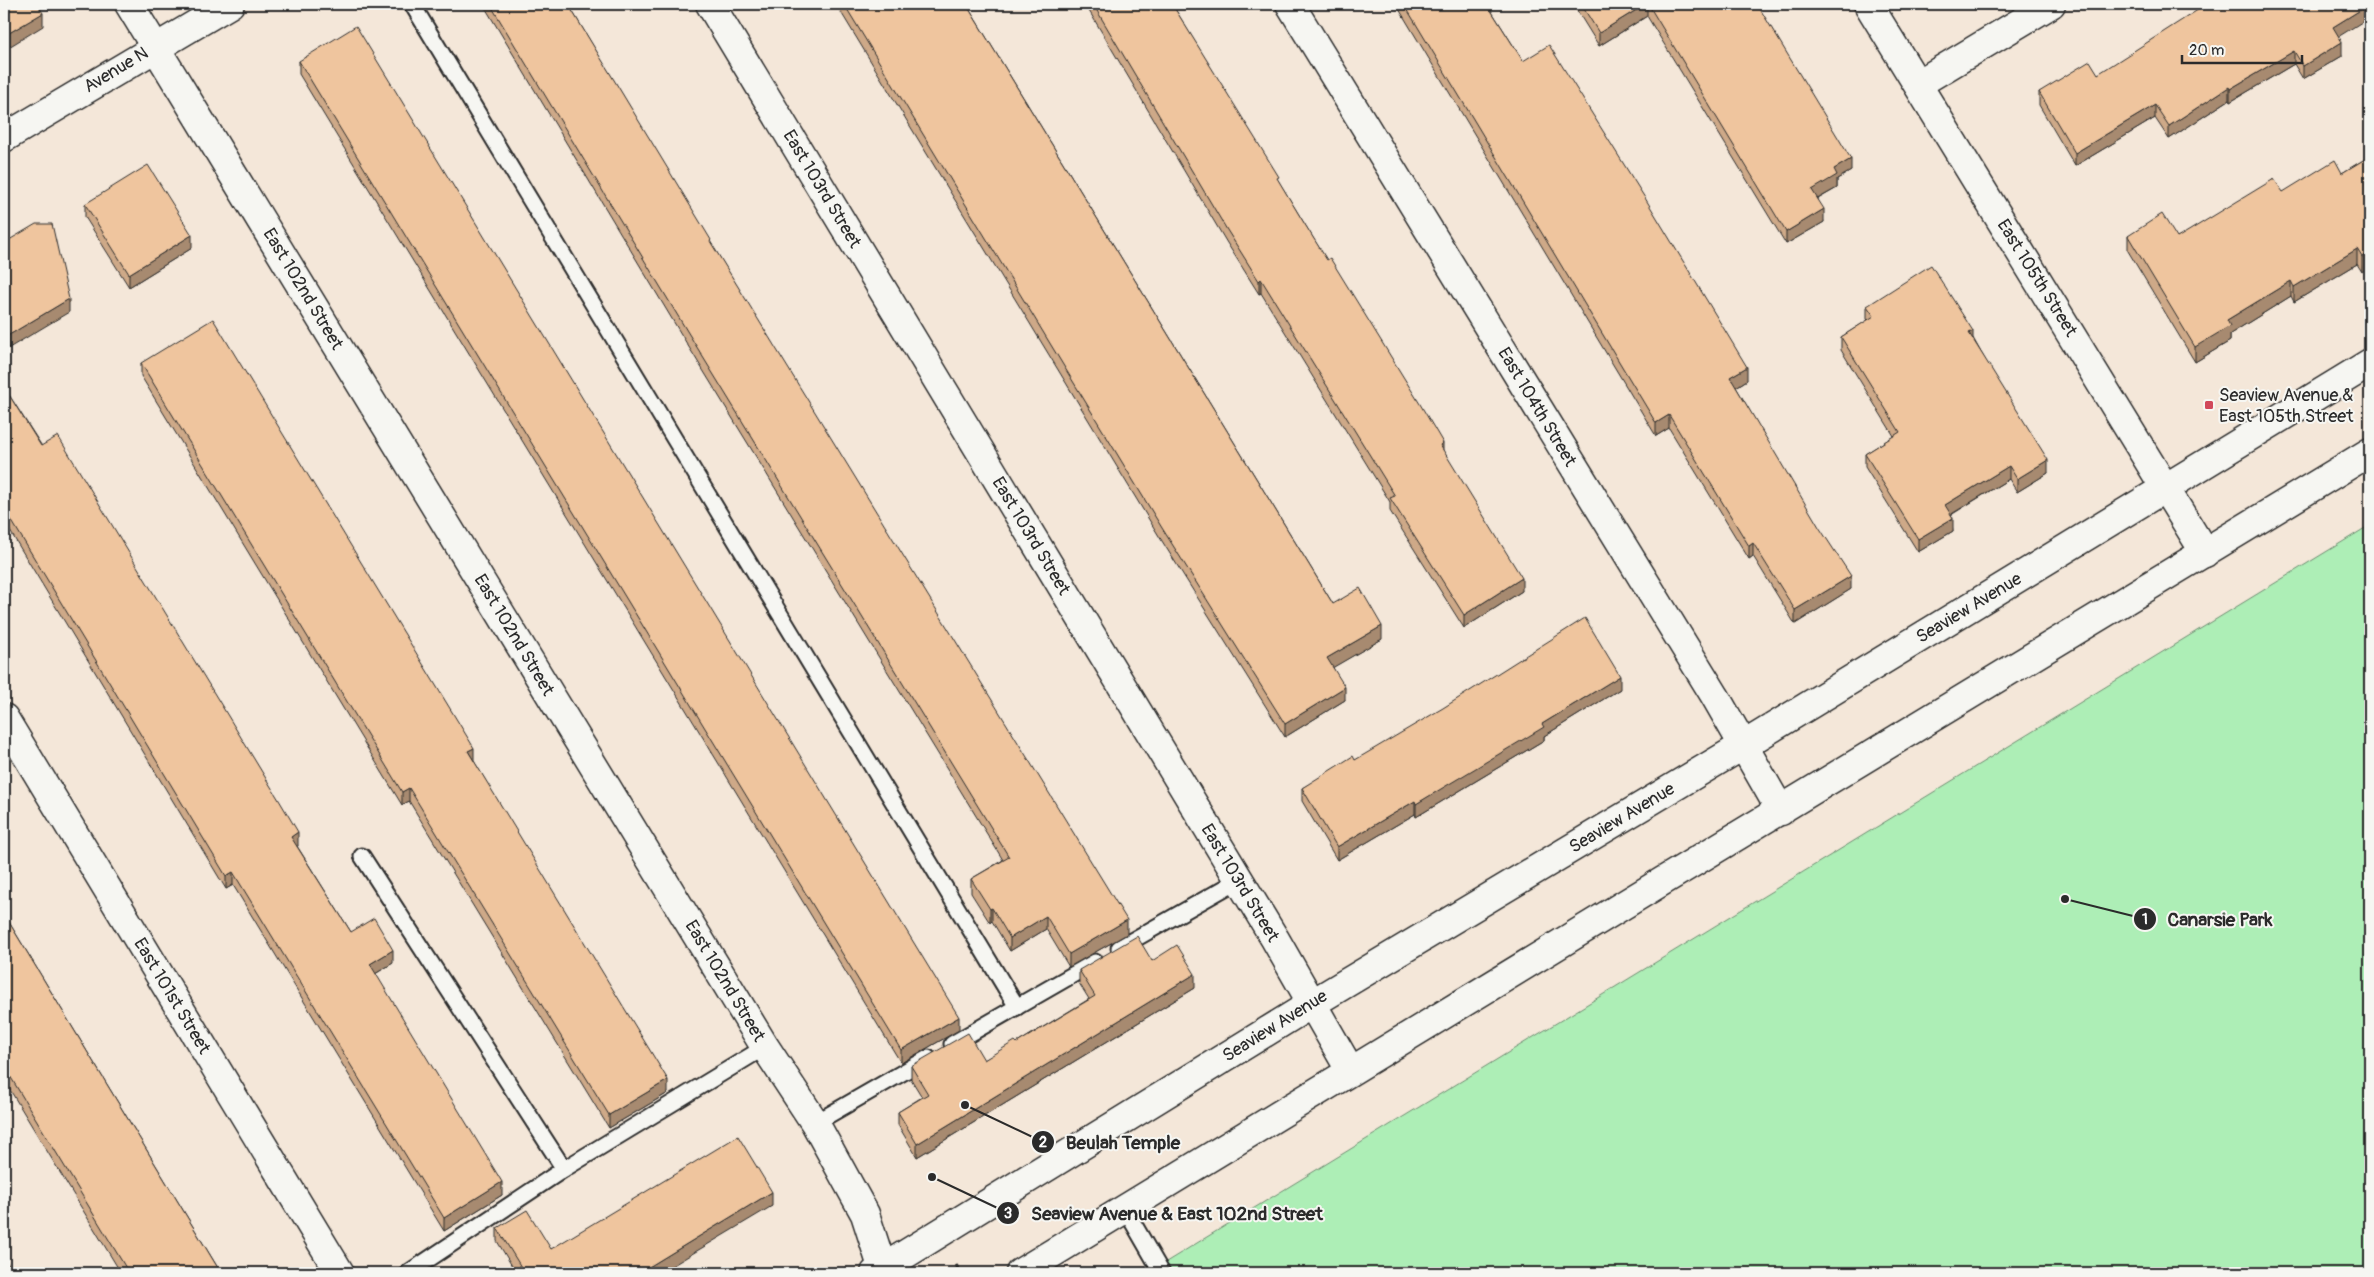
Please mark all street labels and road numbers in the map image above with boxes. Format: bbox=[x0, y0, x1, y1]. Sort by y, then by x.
street label: Avenue N bbox=[79, 42, 153, 98]
street label: East 103rd Street bbox=[778, 126, 867, 253]
street label: East 105th Street bbox=[1992, 215, 2083, 342]
street label: East 102nd Street bbox=[258, 224, 349, 355]
street label: East 104th Street bbox=[1492, 343, 1582, 471]
street label: East 103rd Street bbox=[987, 473, 1076, 600]
street label: Seaview Avenue bbox=[1912, 567, 2026, 649]
street label: East 102nd Street bbox=[469, 570, 560, 701]
street label: Seaview Avenue bbox=[1565, 777, 1679, 859]
street label: East 103rd Street bbox=[1196, 820, 1285, 947]
street label: East 102nd Street bbox=[680, 916, 771, 1047]
street label: East 101st Street bbox=[128, 934, 216, 1059]
street label: Seaview Avenue bbox=[1218, 985, 1332, 1067]

